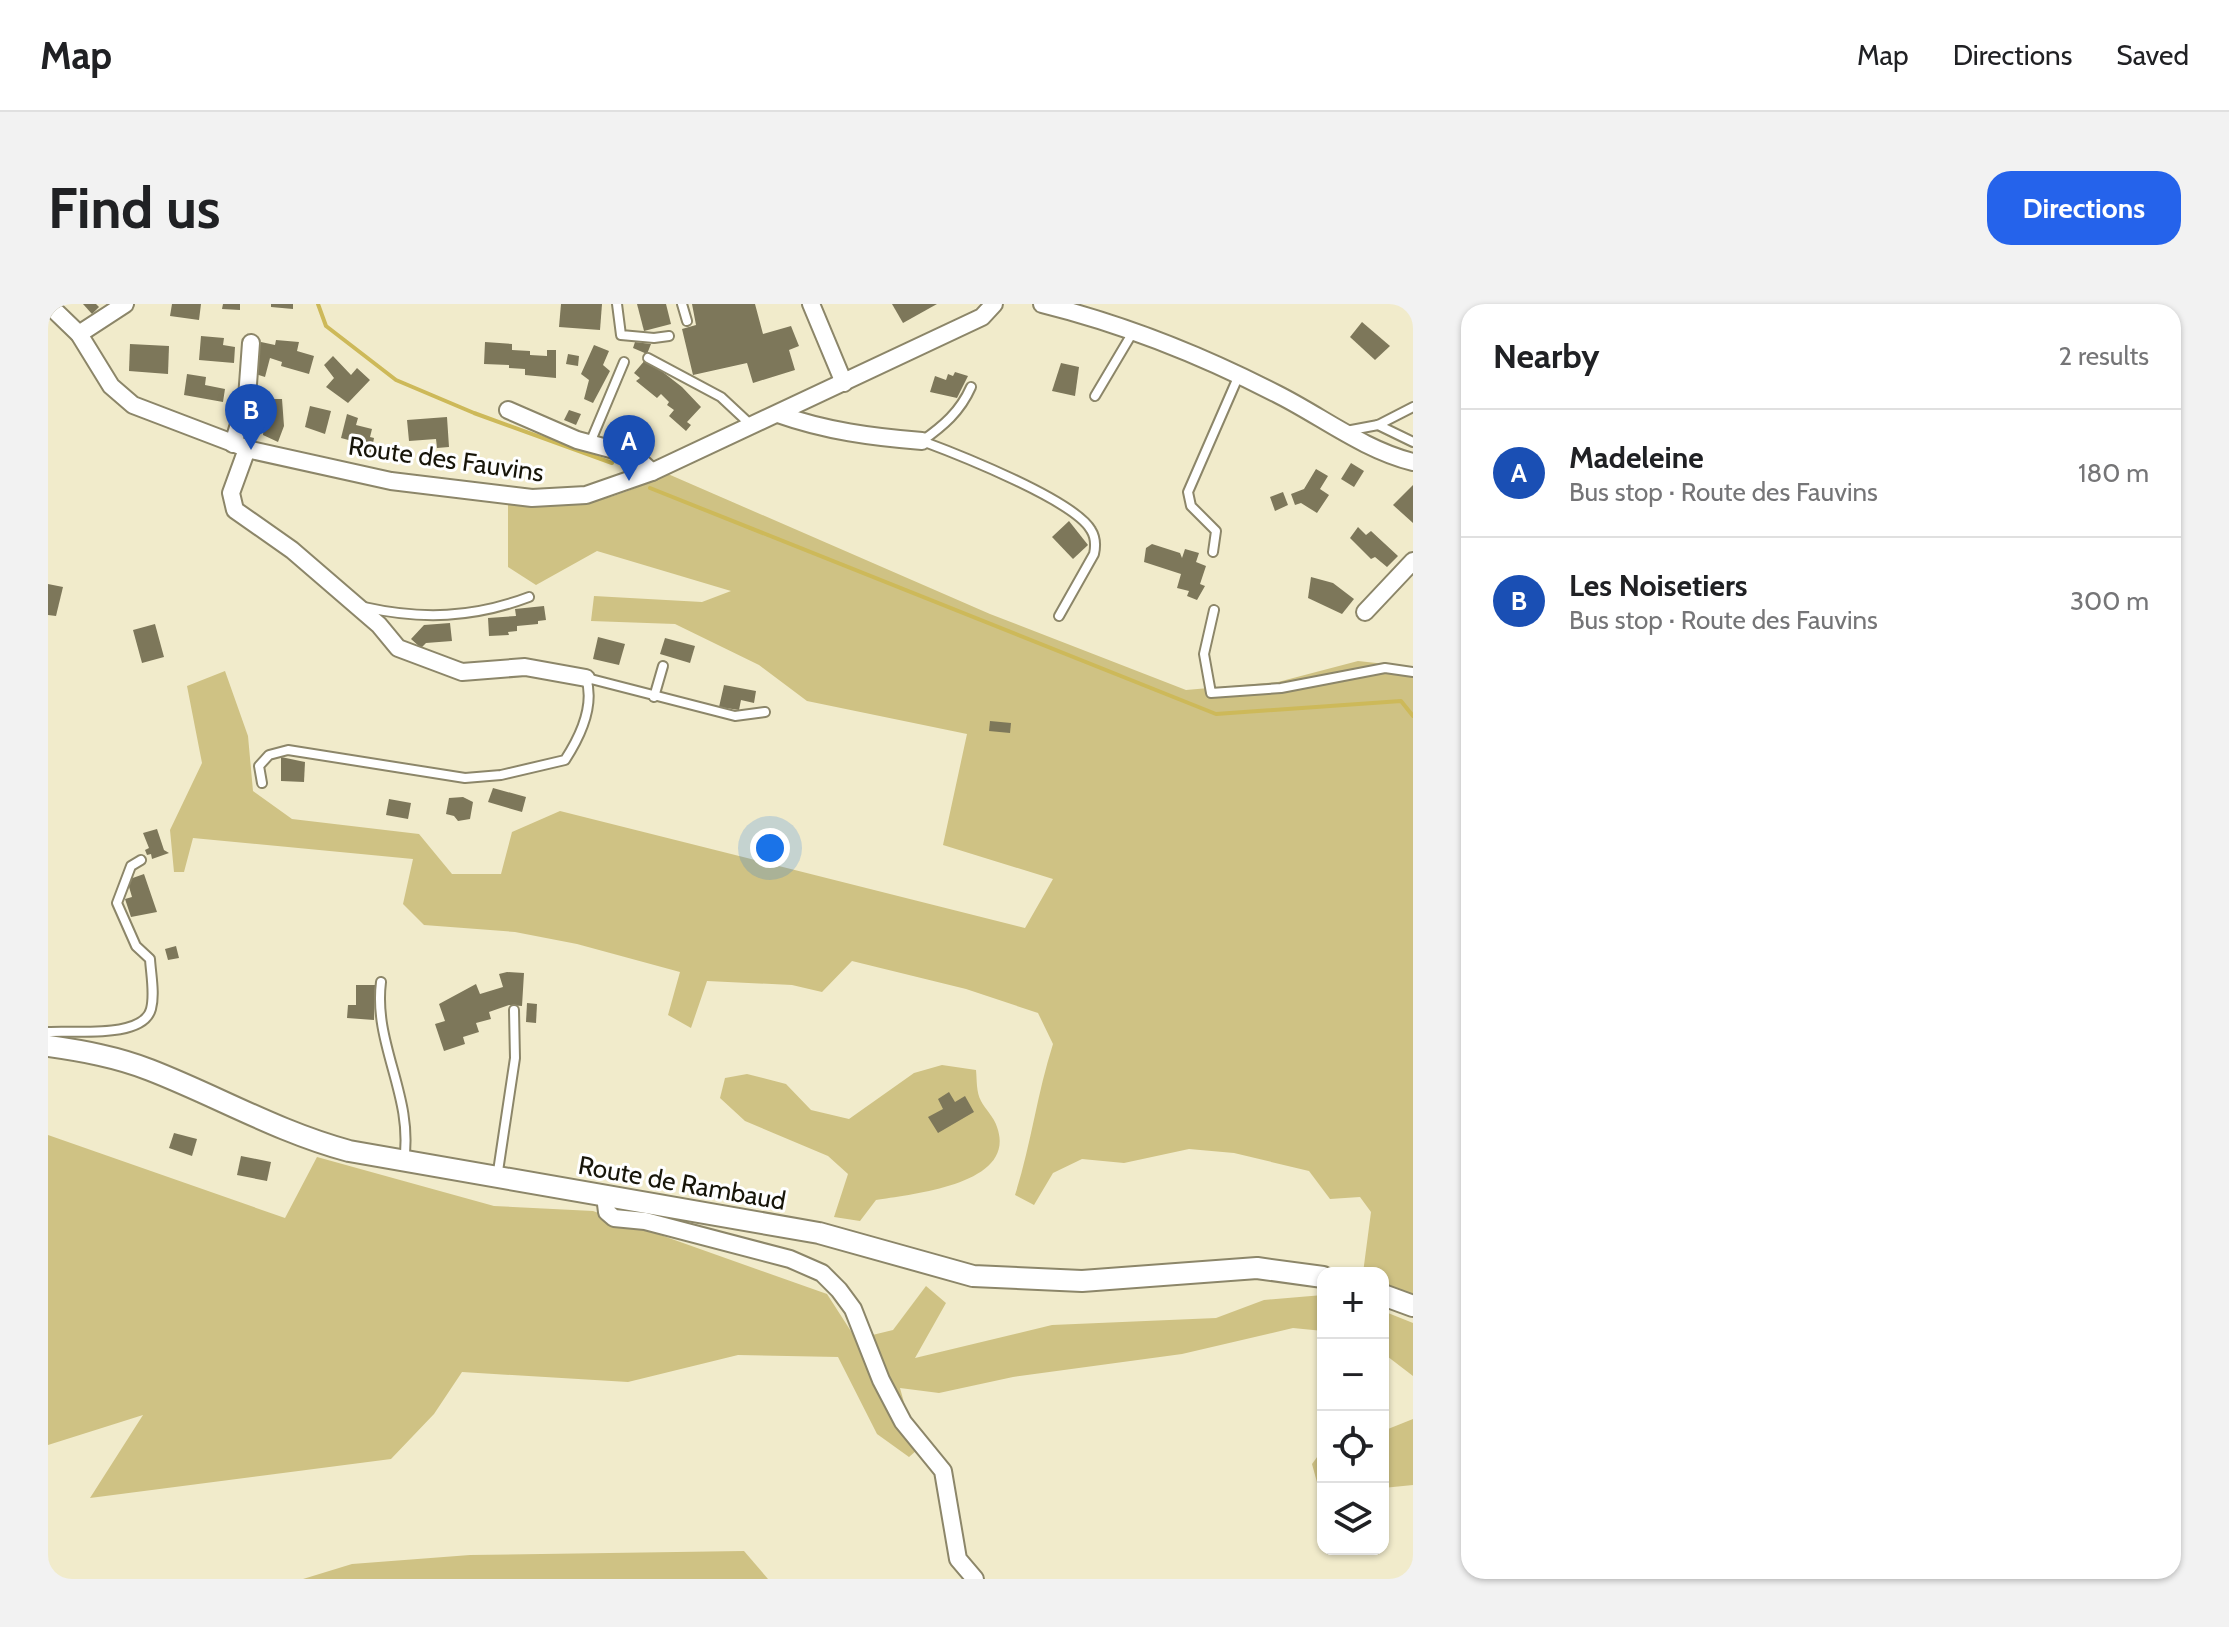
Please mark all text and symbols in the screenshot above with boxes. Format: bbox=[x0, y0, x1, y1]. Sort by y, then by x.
text: Map bbox=[40, 32, 112, 79]
text: Map bbox=[1857, 38, 1909, 72]
text: Directions bbox=[1953, 38, 2072, 72]
text: Saved bbox=[2116, 38, 2189, 72]
button: Directions bbox=[1987, 171, 2181, 245]
text: Find us bbox=[48, 174, 221, 242]
text: Nearby bbox=[1493, 335, 1600, 377]
text: 2 results bbox=[2058, 340, 2149, 372]
pin: B bbox=[225, 384, 277, 450]
pin: A bbox=[603, 415, 655, 481]
street label: Route des Fauvins bbox=[346, 429, 546, 489]
text: Madeleine bbox=[1569, 439, 1704, 476]
text: A bbox=[1511, 457, 1527, 489]
text: 180 m bbox=[2078, 457, 2149, 489]
text: Bus stop · Route des Fauvins bbox=[1569, 476, 1878, 508]
text: Les Noisetiers bbox=[1569, 567, 1748, 604]
text: B bbox=[1511, 585, 1527, 617]
text: 300 m bbox=[2070, 585, 2149, 617]
text: Bus stop · Route des Fauvins bbox=[1569, 604, 1878, 636]
your location bbox=[750, 828, 790, 868]
street label: Route de Rambaud bbox=[576, 1149, 788, 1217]
map controls bbox=[1317, 1267, 1389, 1555]
button: + bbox=[1317, 1267, 1389, 1339]
button: − bbox=[1317, 1339, 1389, 1411]
button: locate bbox=[1317, 1411, 1389, 1483]
button: layers bbox=[1317, 1483, 1389, 1555]

